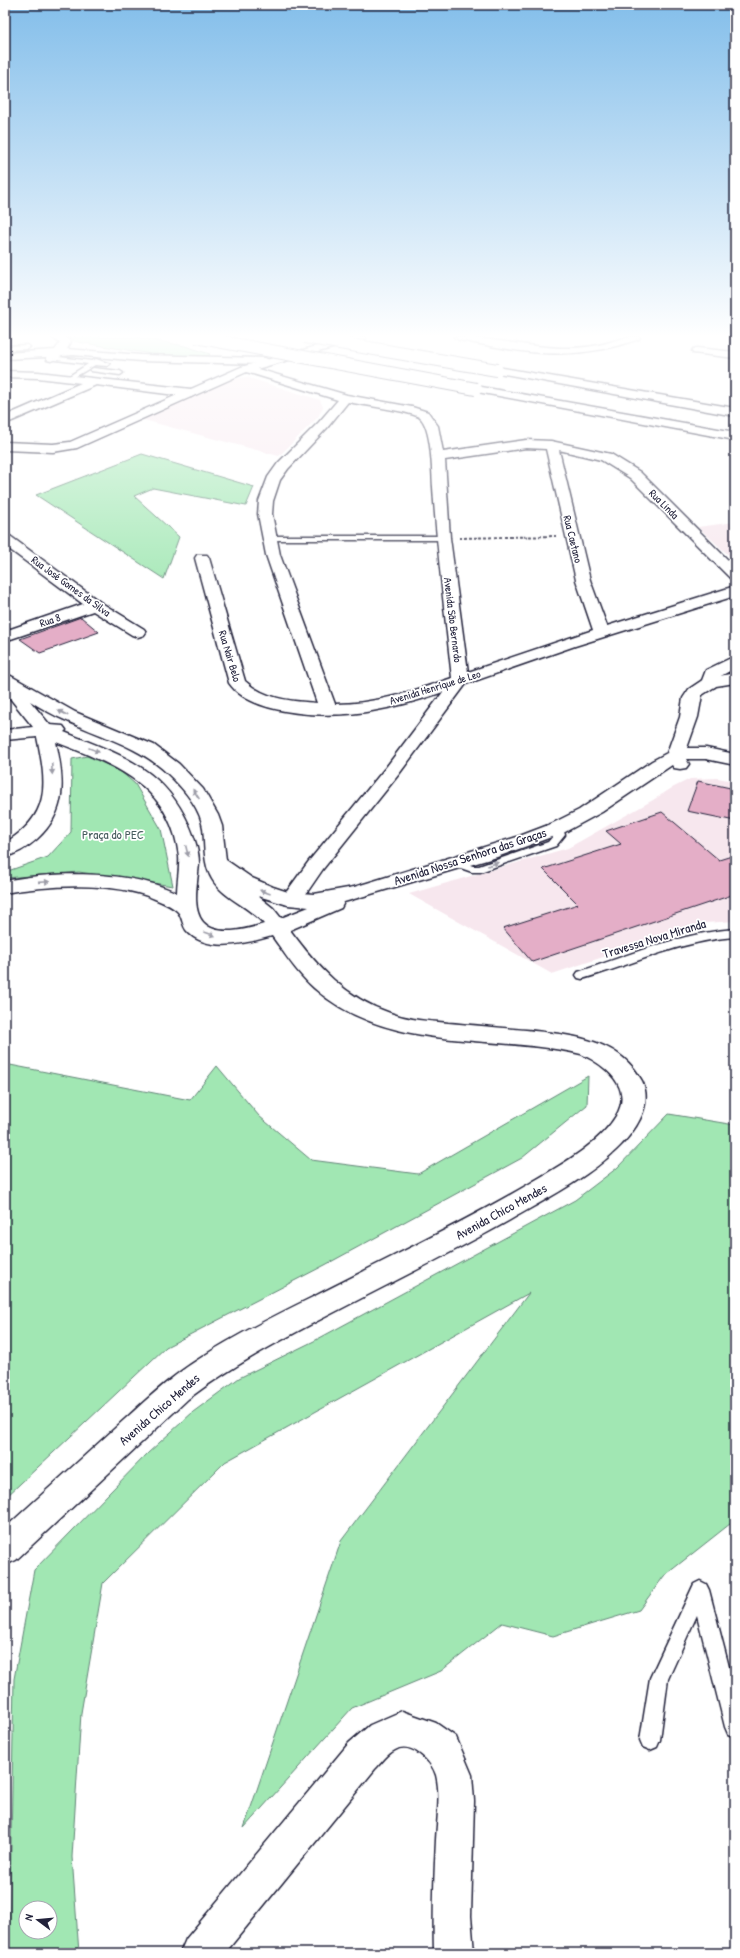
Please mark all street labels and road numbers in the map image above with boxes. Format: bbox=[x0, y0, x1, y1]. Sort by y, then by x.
street label: Rua Linda bbox=[646, 486, 682, 522]
street label: Rua Caetano bbox=[560, 514, 586, 565]
street label: Rua José Gomes da Silva bbox=[29, 553, 114, 620]
street label: Avenida São Bernardo bbox=[441, 577, 465, 664]
street label: Rua 8 bbox=[38, 610, 62, 630]
street label: Rua Nair Belo bbox=[216, 629, 245, 684]
street label: Avenida Henríque de Leo bbox=[388, 666, 483, 707]
street label: Avenida Nossa Senhora das Graças bbox=[391, 823, 549, 889]
street label: Travessa Nova Miranda bbox=[600, 914, 708, 962]
street label: Avenida Chico Mendes bbox=[452, 1179, 550, 1243]
street label: Avenida Chico Mendes bbox=[115, 1369, 203, 1449]

